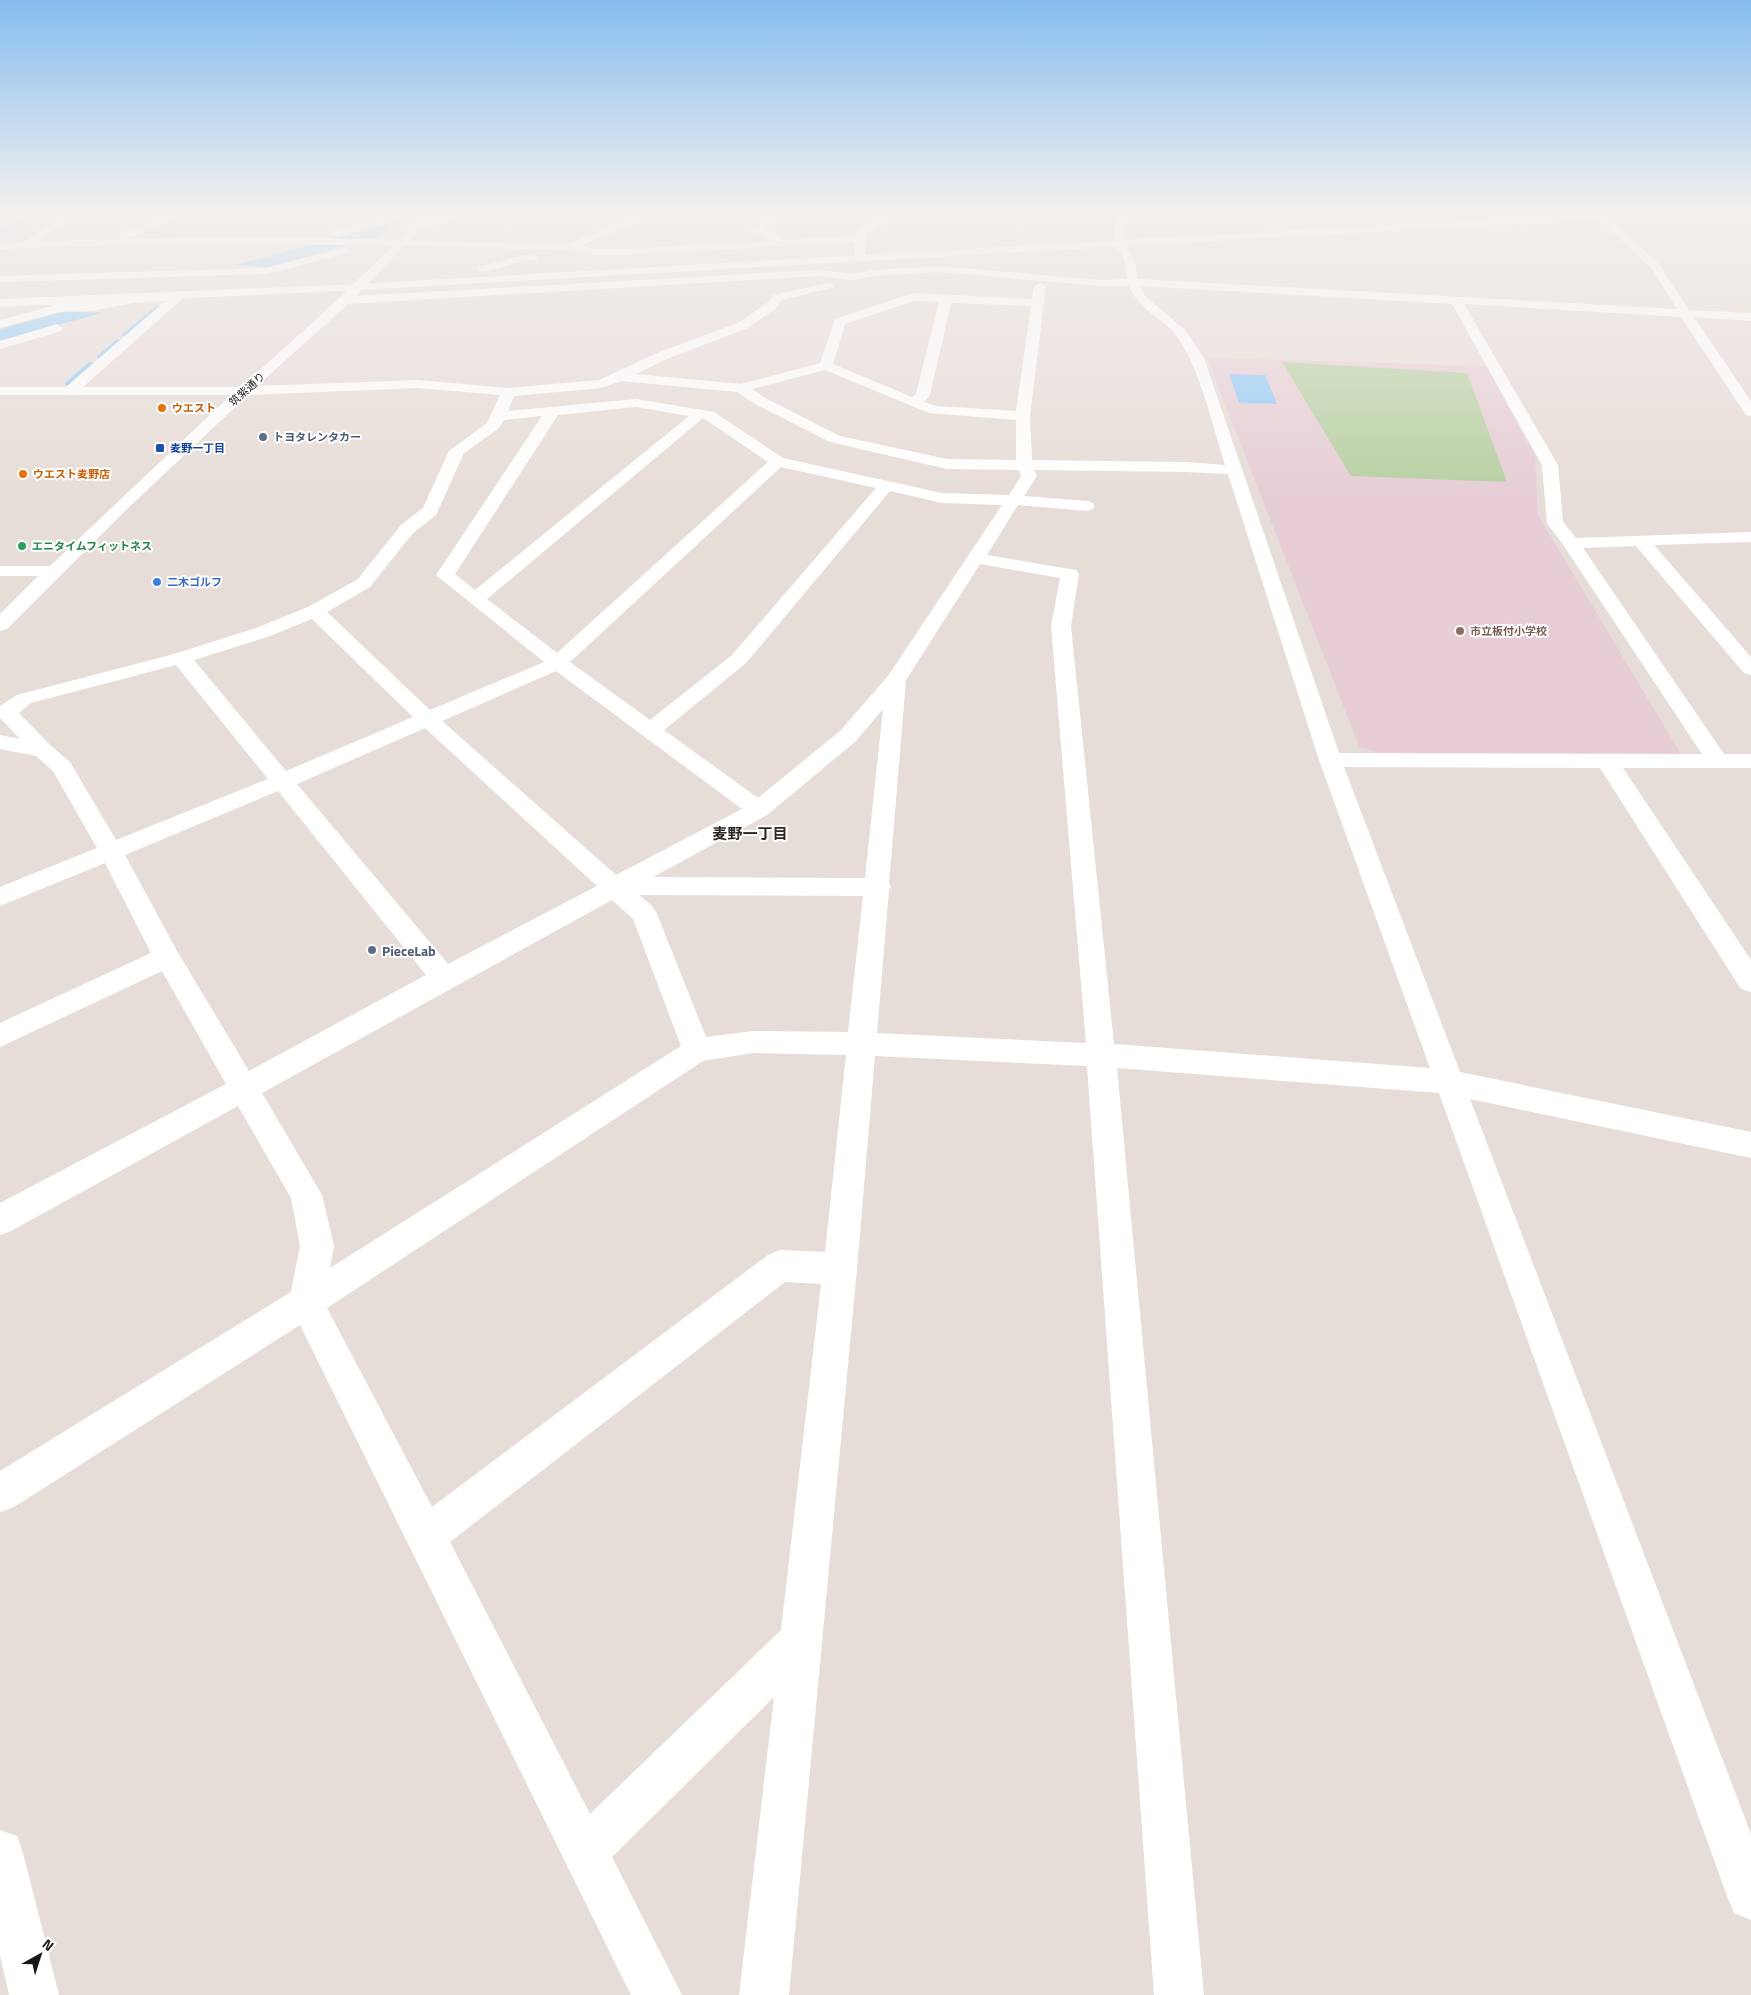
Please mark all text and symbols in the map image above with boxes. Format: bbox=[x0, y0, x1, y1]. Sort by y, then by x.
street label: 筑紫通り bbox=[225, 368, 269, 410]
place label: ウエスト bbox=[172, 400, 216, 416]
marker: ウエスト bbox=[156, 402, 168, 414]
place label: トヨタレンタカー bbox=[273, 429, 361, 445]
marker: トヨタレンタカー bbox=[257, 431, 269, 443]
place label: 麦野一丁目 bbox=[170, 440, 225, 456]
marker: 麦野一丁目 bbox=[154, 442, 166, 454]
place label: ウエスト麦野店 bbox=[33, 466, 110, 482]
marker: ウエスト麦野店 bbox=[17, 468, 29, 480]
place label: エニタイムフィットネス bbox=[32, 538, 152, 554]
marker: エニタイムフィットネス bbox=[16, 540, 28, 552]
place label: 二木ゴルフ bbox=[167, 574, 222, 590]
marker: 二木ゴルフ bbox=[151, 576, 163, 588]
place label: 市立板付小学校 bbox=[1470, 623, 1547, 639]
marker: 市立板付小学校 bbox=[1454, 625, 1466, 637]
district label: 麦野一丁目 bbox=[712, 822, 788, 845]
place label: PieceLab bbox=[382, 940, 436, 961]
marker: PieceLab bbox=[366, 944, 378, 956]
north arrow bbox=[15, 1930, 65, 1980]
text: N bbox=[38, 1933, 59, 1956]

